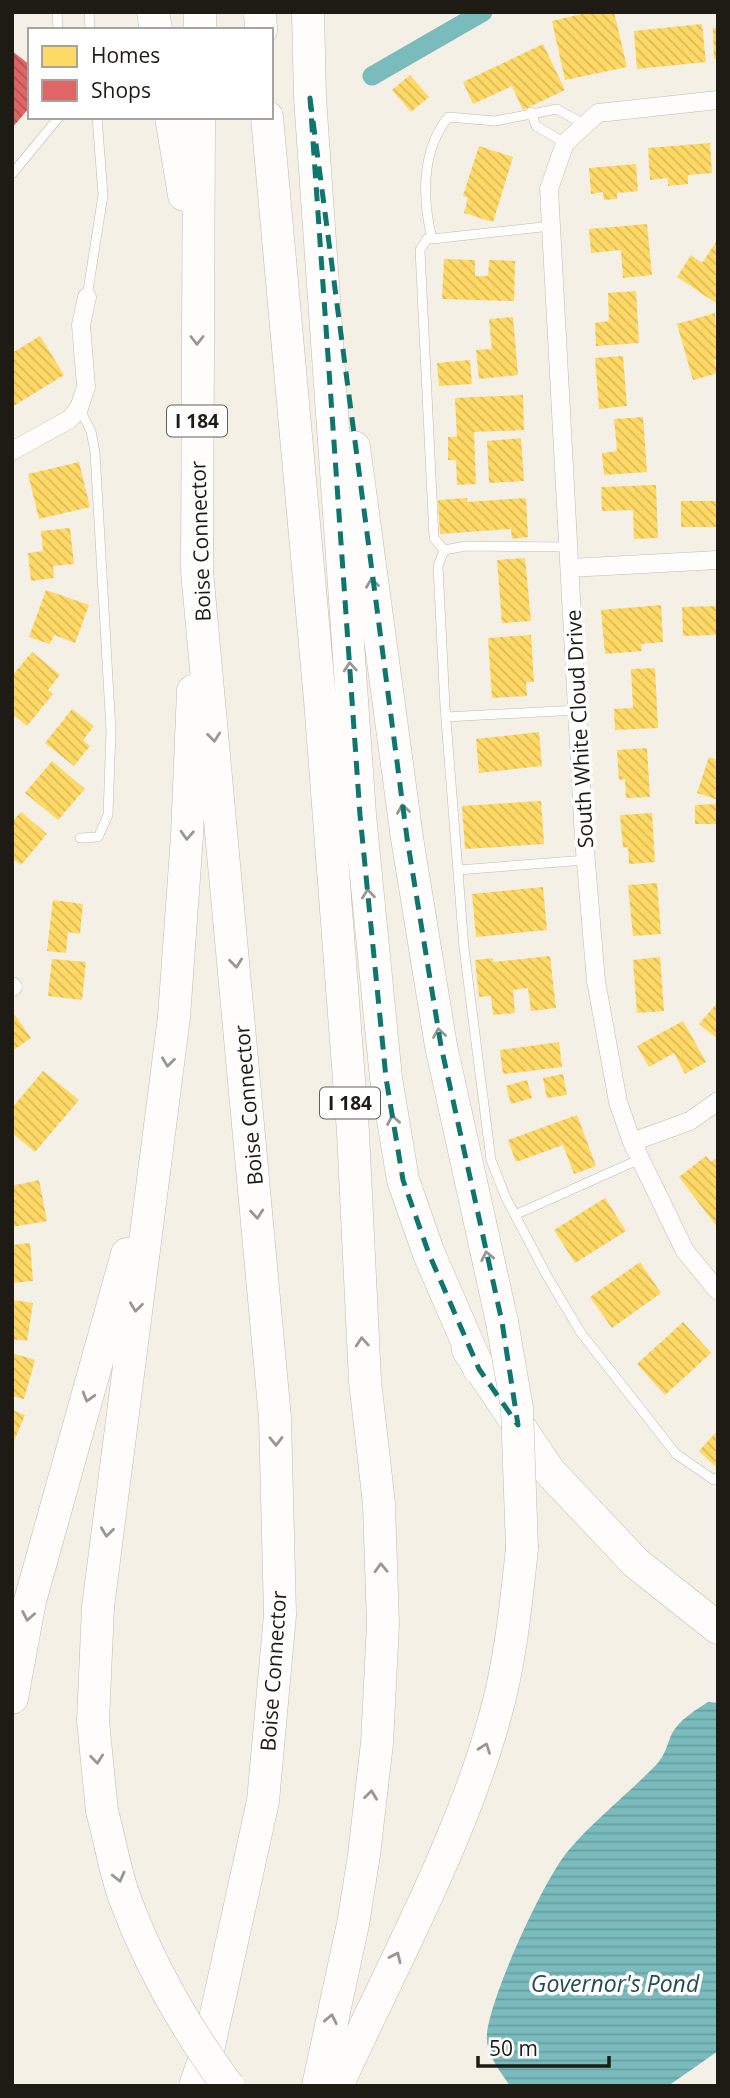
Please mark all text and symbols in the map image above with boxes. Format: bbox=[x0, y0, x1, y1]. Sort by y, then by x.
legend bbox=[28, 28, 273, 119]
text: Homes bbox=[91, 41, 160, 69]
text: Shops bbox=[91, 76, 151, 104]
one-way arrow bbox=[189, 335, 205, 346]
road number: I 184 bbox=[167, 406, 227, 436]
street label: Boise Connector bbox=[183, 460, 217, 622]
one-way arrow bbox=[365, 577, 380, 589]
street label: South White Cloud Drive bbox=[559, 609, 599, 849]
one-way arrow bbox=[343, 661, 358, 672]
one-way arrow bbox=[206, 731, 221, 742]
one-way arrow bbox=[396, 803, 411, 815]
one-way arrow bbox=[179, 830, 194, 841]
one-way arrow bbox=[361, 888, 376, 899]
one-way arrow bbox=[228, 957, 243, 969]
street label: Boise Connector bbox=[227, 1023, 269, 1186]
one-way arrow bbox=[432, 1027, 447, 1039]
one-way arrow bbox=[161, 1056, 176, 1068]
road number: I 184 bbox=[320, 1088, 380, 1119]
one-way arrow bbox=[386, 1114, 401, 1126]
one-way arrow bbox=[249, 1209, 264, 1220]
one-way arrow bbox=[480, 1250, 495, 1262]
one-way arrow bbox=[129, 1301, 144, 1312]
one-way arrow bbox=[355, 1336, 370, 1347]
one-way arrow bbox=[82, 1390, 96, 1402]
one-way arrow bbox=[268, 1436, 283, 1447]
one-way arrow bbox=[100, 1526, 115, 1538]
one-way arrow bbox=[373, 1562, 388, 1573]
street label: Boise Connector bbox=[253, 1589, 293, 1752]
one-way arrow bbox=[21, 1610, 36, 1622]
one-way arrow bbox=[476, 1742, 490, 1754]
one-way arrow bbox=[89, 1754, 104, 1765]
one-way arrow bbox=[363, 1789, 378, 1800]
one-way arrow bbox=[111, 1871, 125, 1883]
one-way arrow bbox=[388, 1952, 402, 1964]
water label: Governor's Pond bbox=[531, 1967, 700, 1999]
one-way arrow bbox=[323, 2013, 338, 2025]
scale bar bbox=[478, 2024, 609, 2068]
text: 50 m bbox=[489, 2034, 538, 2062]

